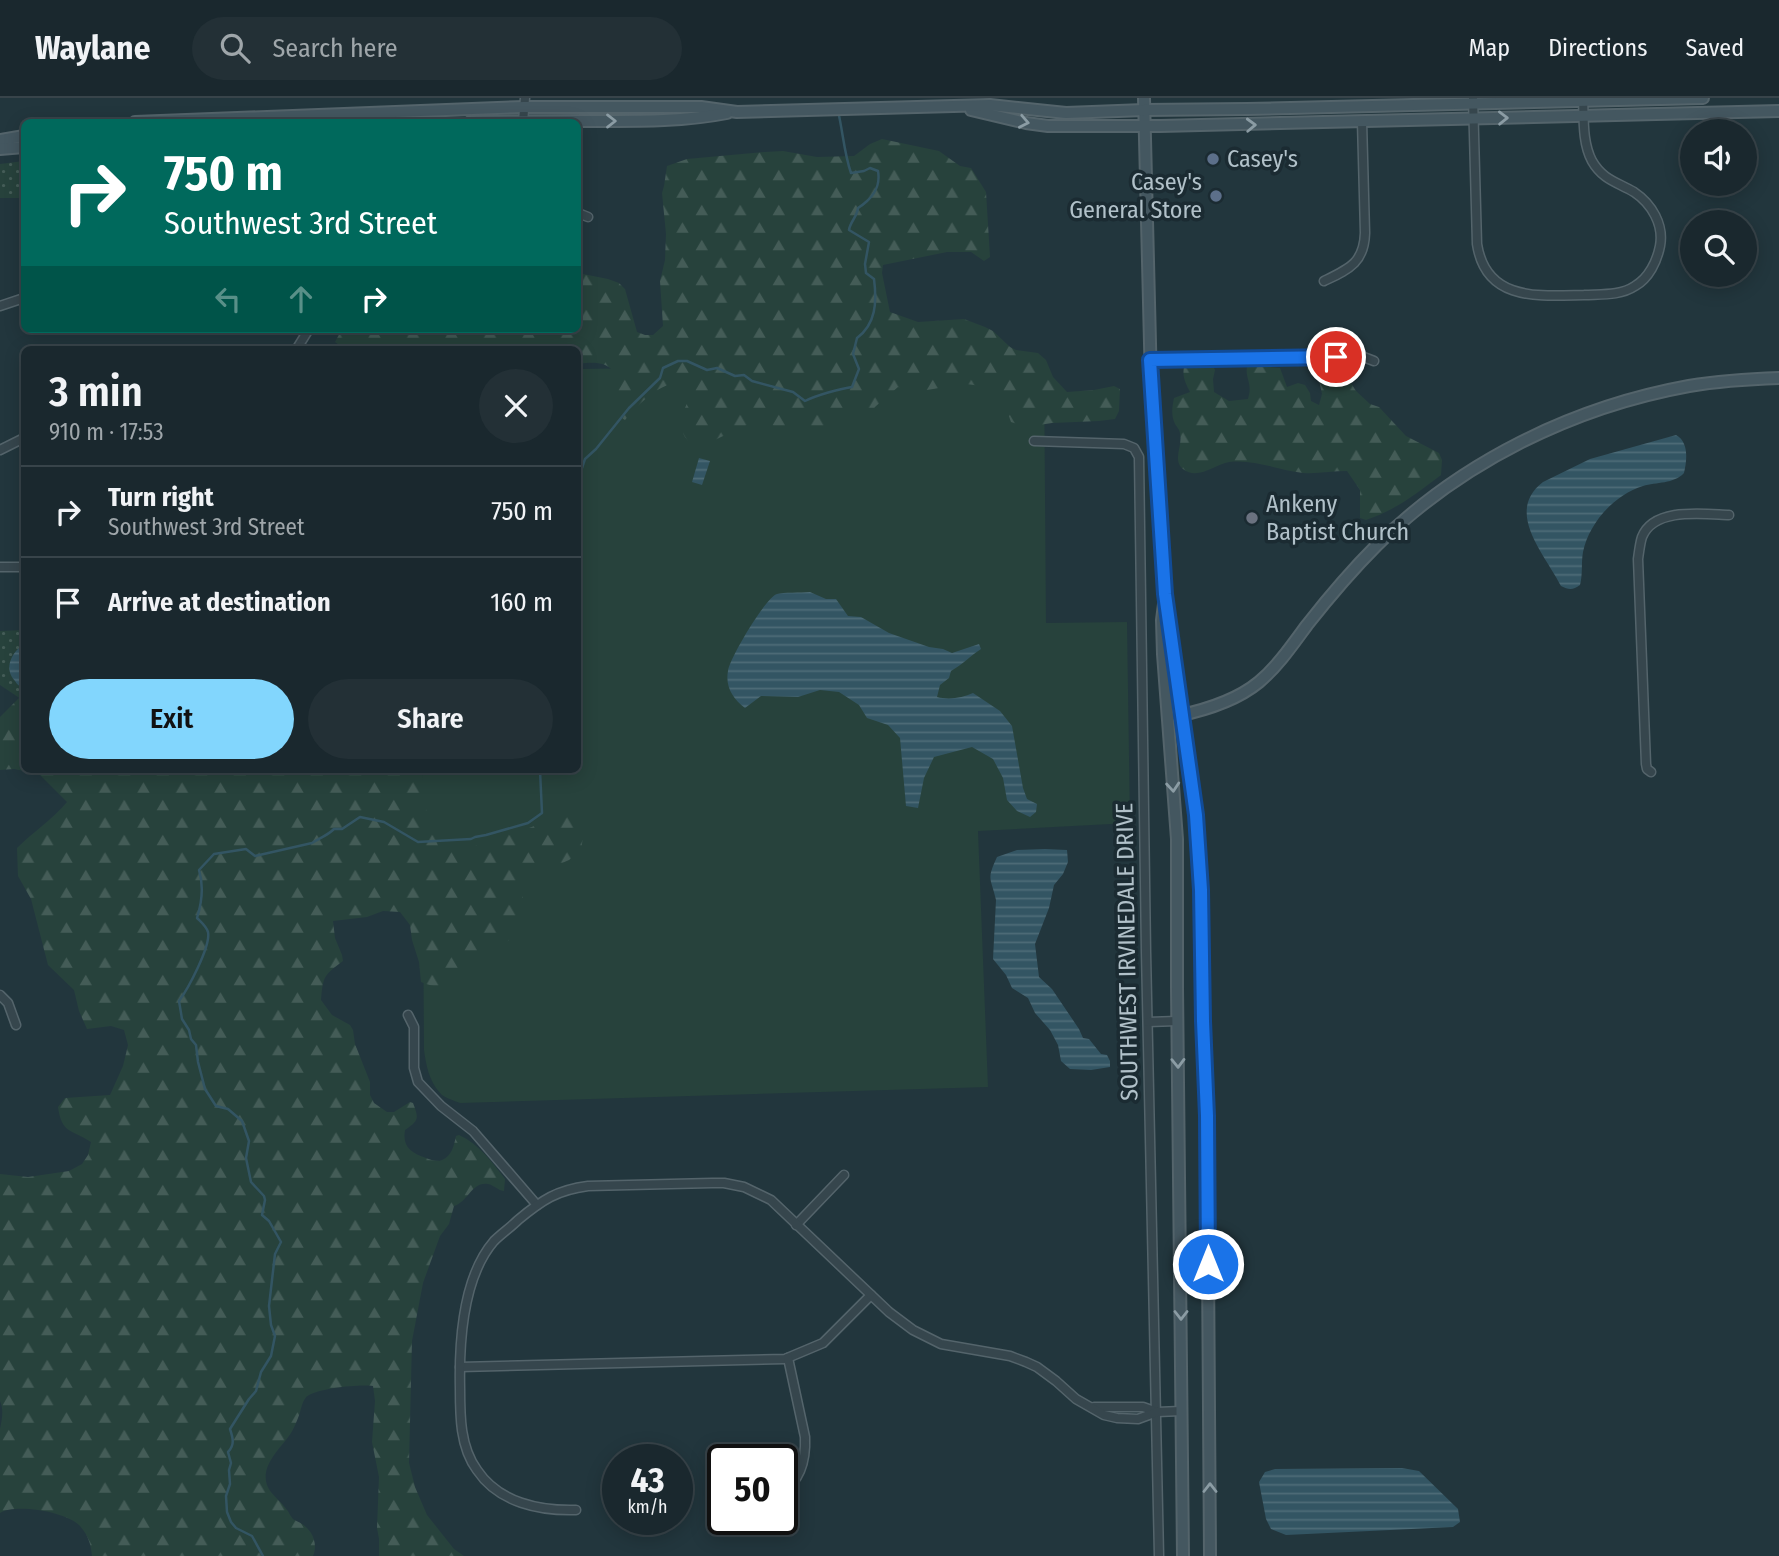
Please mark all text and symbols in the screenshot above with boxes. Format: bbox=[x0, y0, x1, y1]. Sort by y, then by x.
search box bbox=[192, 17, 682, 80]
text: Waylane bbox=[35, 28, 150, 68]
icon: search bbox=[216, 29, 254, 67]
text: Search here bbox=[272, 33, 398, 64]
text: Map bbox=[1469, 34, 1510, 62]
text: Directions bbox=[1548, 34, 1647, 62]
text: Saved bbox=[1685, 34, 1744, 62]
one-way arrow bbox=[1498, 111, 1509, 126]
one-way arrow bbox=[607, 113, 617, 129]
one-way arrow bbox=[1018, 114, 1030, 129]
one-way arrow bbox=[1246, 117, 1257, 132]
map controls bbox=[1680, 119, 1757, 287]
button: sound bbox=[1680, 119, 1757, 196]
text: 750 m bbox=[164, 144, 283, 203]
place label: Casey's bbox=[1227, 145, 1298, 173]
icon: right bbox=[49, 147, 140, 238]
marker: Casey's bbox=[1205, 151, 1221, 167]
place label: Casey's General Store bbox=[1069, 168, 1202, 224]
marker: Casey's General Store bbox=[1208, 188, 1224, 204]
text: Southwest 3rd Street bbox=[164, 204, 437, 242]
button: search bbox=[1680, 210, 1757, 287]
icon: left bbox=[209, 280, 247, 318]
icon: ahead bbox=[282, 280, 320, 318]
icon: right bbox=[355, 280, 393, 318]
pin bbox=[1306, 327, 1366, 387]
icon: arrive bbox=[1317, 338, 1355, 376]
text: 3 min bbox=[49, 367, 143, 417]
button: close bbox=[479, 369, 553, 443]
text: 910 m · 17:53 bbox=[49, 418, 164, 446]
text: Turn right bbox=[108, 482, 214, 513]
place label: Ankeny Baptist Church bbox=[1266, 490, 1409, 546]
icon: right bbox=[49, 493, 87, 531]
text: 750 m bbox=[491, 496, 553, 527]
marker: Ankeny Baptist Church bbox=[1244, 510, 1260, 526]
text: Southwest 3rd Street bbox=[108, 513, 304, 541]
icon: arrive bbox=[49, 584, 87, 622]
text: Arrive at destination bbox=[108, 587, 331, 618]
text: 160 m bbox=[490, 587, 553, 618]
button: Exit bbox=[49, 679, 294, 759]
button: Share bbox=[308, 679, 553, 759]
one-way arrow bbox=[1165, 781, 1180, 792]
street label: SOUTHWEST IRVINEDALE DRIVE bbox=[1110, 803, 1144, 1101]
one-way arrow bbox=[1171, 1058, 1186, 1069]
position arrow bbox=[1171, 1227, 1245, 1301]
one-way arrow bbox=[1173, 1310, 1189, 1321]
speed limit sign: 50 bbox=[707, 1444, 798, 1535]
text: 43 bbox=[630, 1459, 665, 1501]
one-way arrow bbox=[1202, 1482, 1218, 1493]
text: km/h bbox=[627, 1496, 668, 1518]

